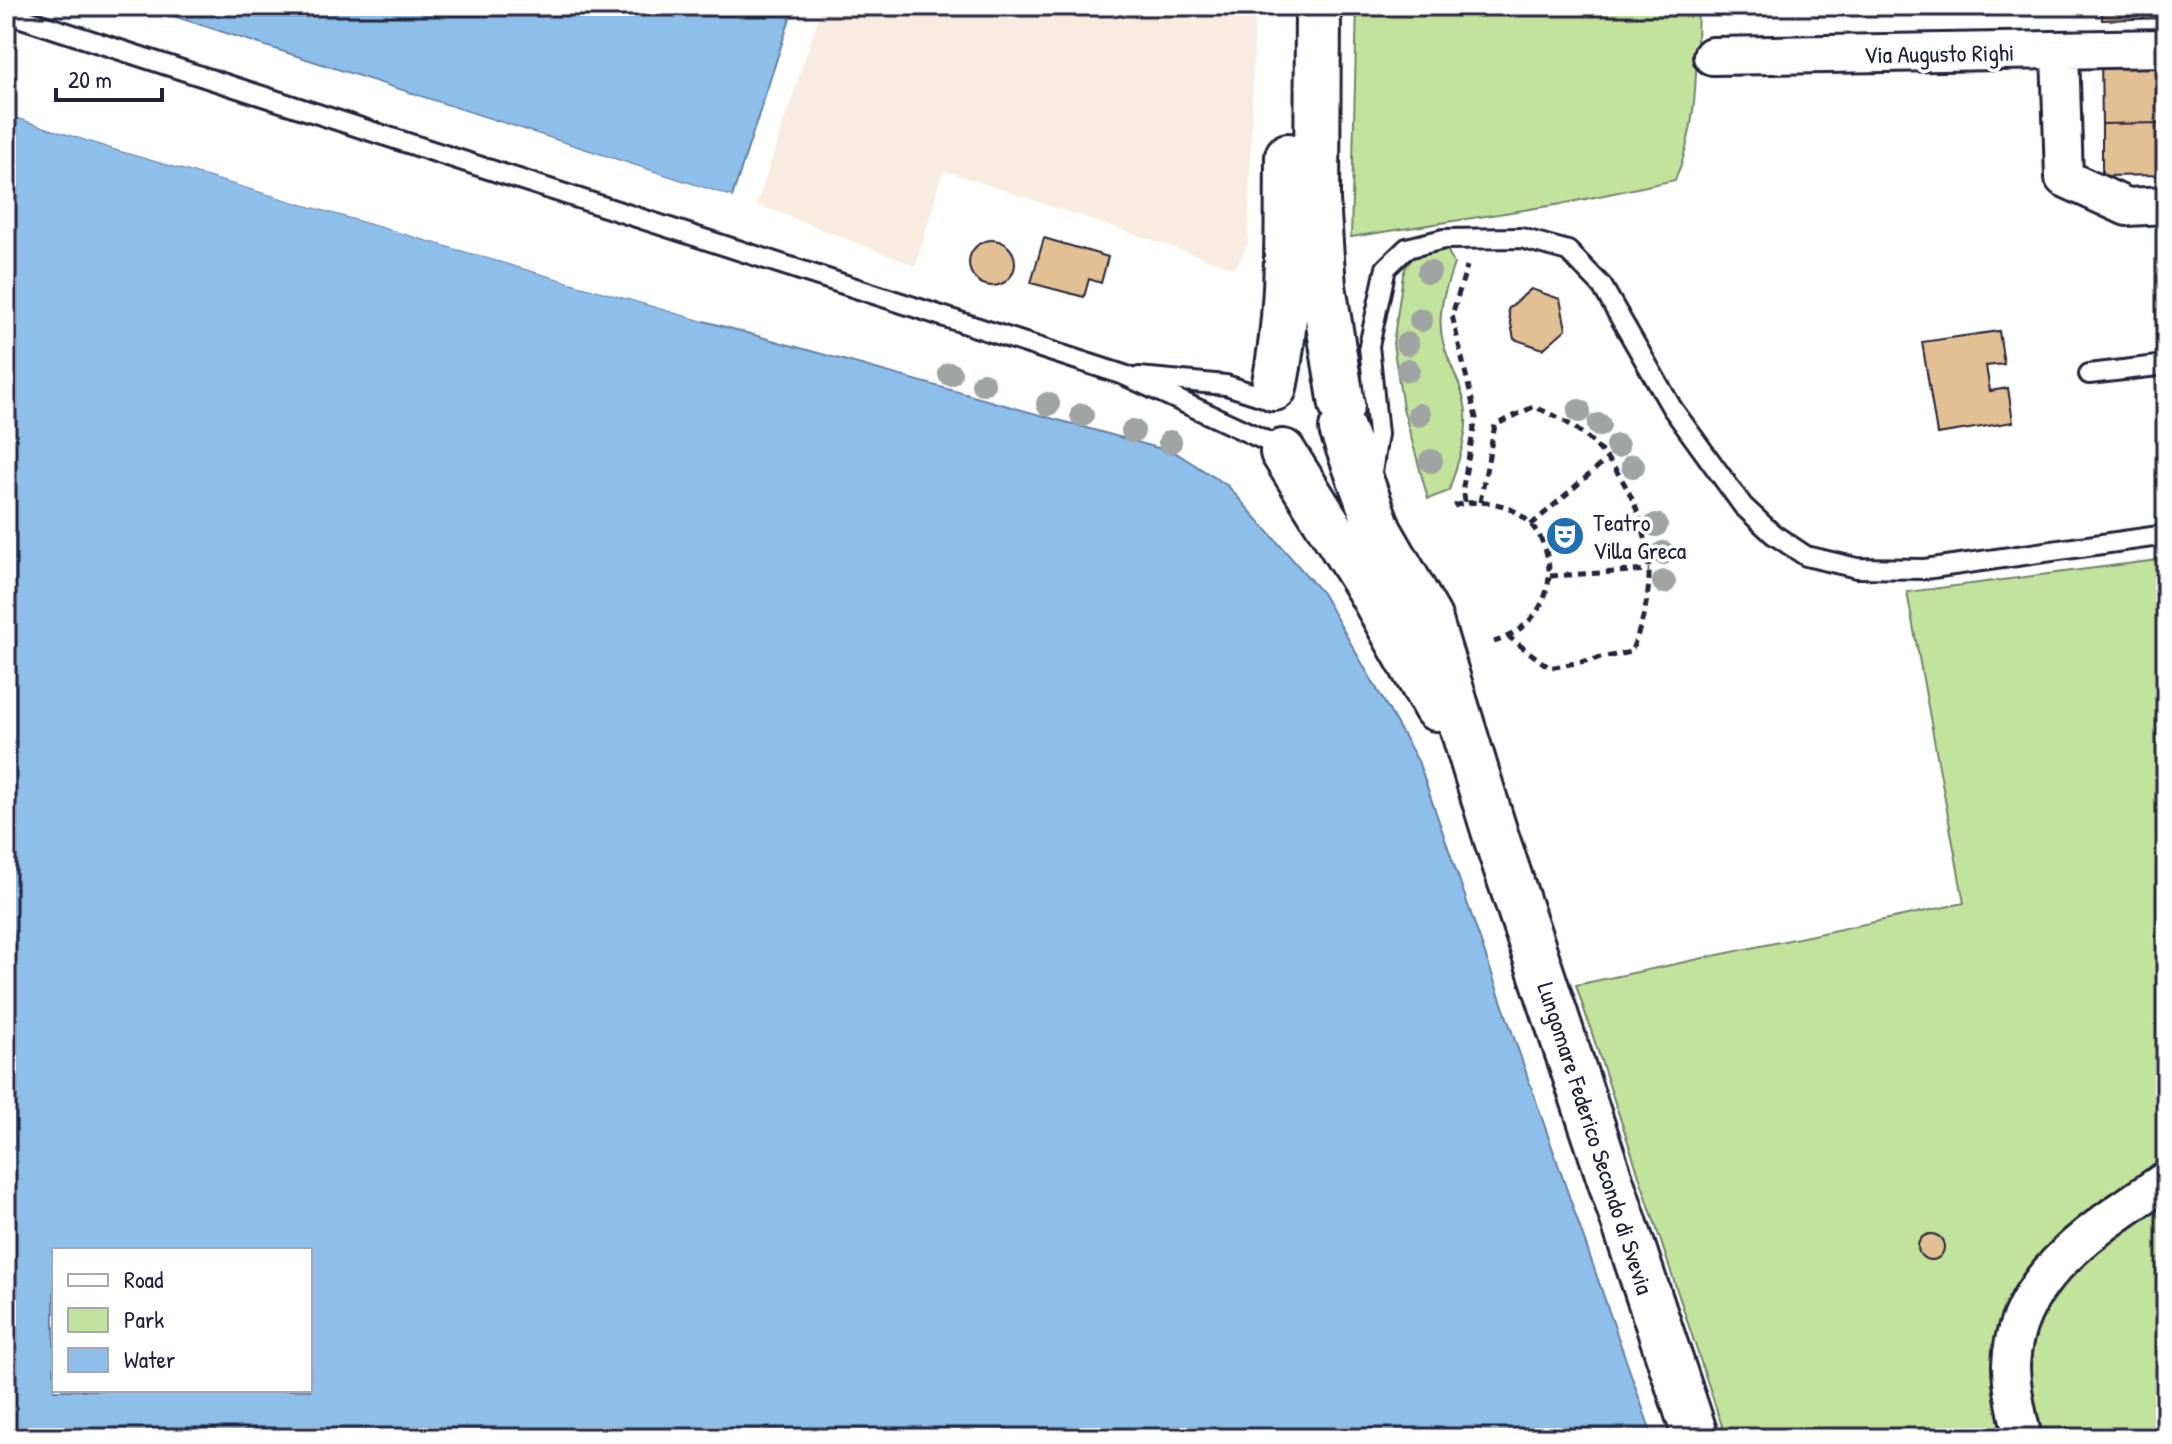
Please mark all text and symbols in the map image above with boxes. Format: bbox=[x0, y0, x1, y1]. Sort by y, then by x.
street label: Via Augusto Righi bbox=[1863, 36, 2015, 70]
scale bar bbox=[56, 52, 162, 102]
text: 20 m bbox=[68, 63, 112, 95]
place label: Teatro Villa Greca bbox=[1593, 506, 1686, 566]
theatre icon: Teatro Villa Greca bbox=[1544, 515, 1586, 557]
street label: Lungomare Federico Secondo di Svevia bbox=[1530, 978, 1662, 1298]
legend bbox=[52, 1248, 312, 1392]
text: Road bbox=[124, 1263, 163, 1295]
text: Park bbox=[124, 1303, 164, 1335]
text: Water bbox=[124, 1343, 175, 1375]

